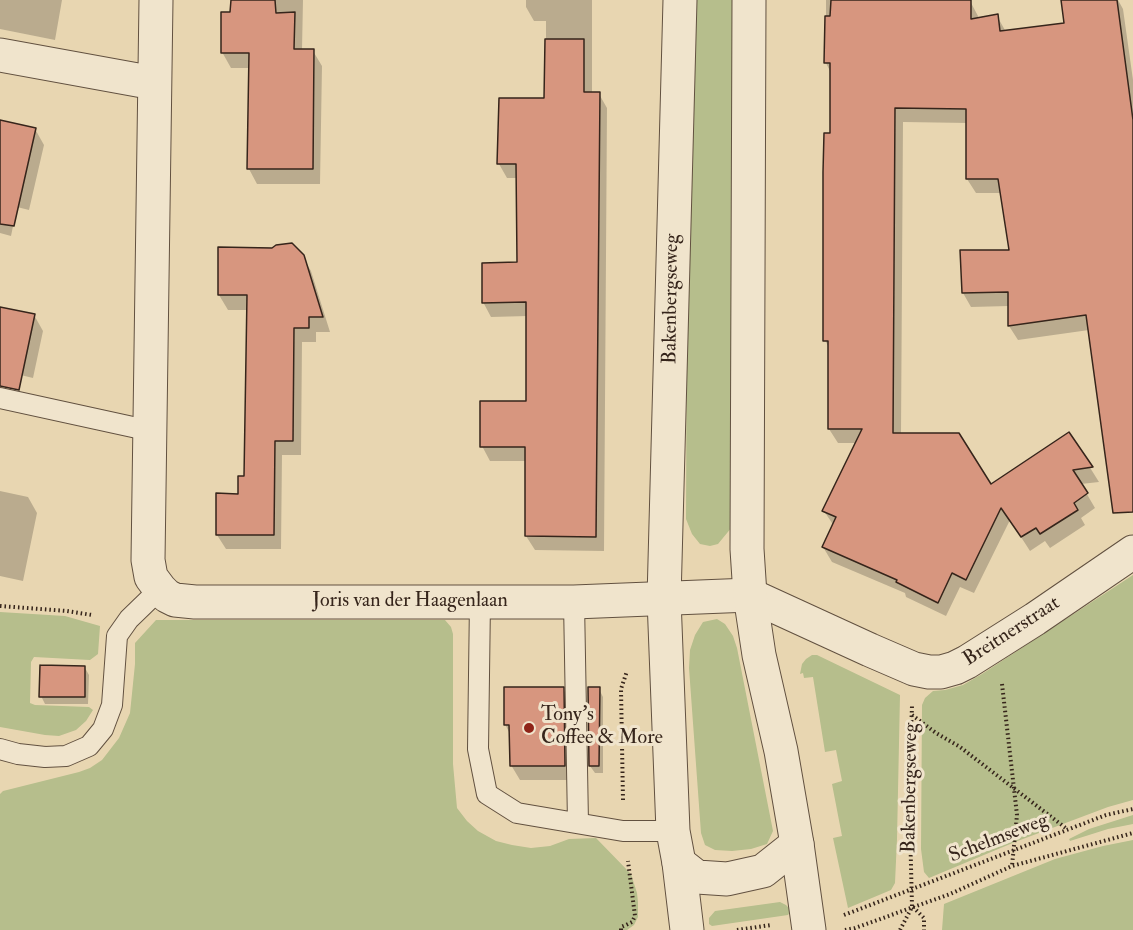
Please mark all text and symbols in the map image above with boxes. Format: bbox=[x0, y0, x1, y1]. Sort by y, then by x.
street label: Bakenbergseweg bbox=[659, 234, 685, 364]
street label: Joris van der Haagenlaan bbox=[312, 590, 508, 614]
street label: Breitnerstraat bbox=[959, 592, 1065, 672]
place label: Tony's Coffee & More bbox=[541, 704, 663, 751]
marker: Tony's Coffee & More bbox=[522, 721, 536, 735]
street label: Bakenbergseweg bbox=[898, 723, 924, 853]
street label: Schelmseweg bbox=[946, 809, 1052, 869]

